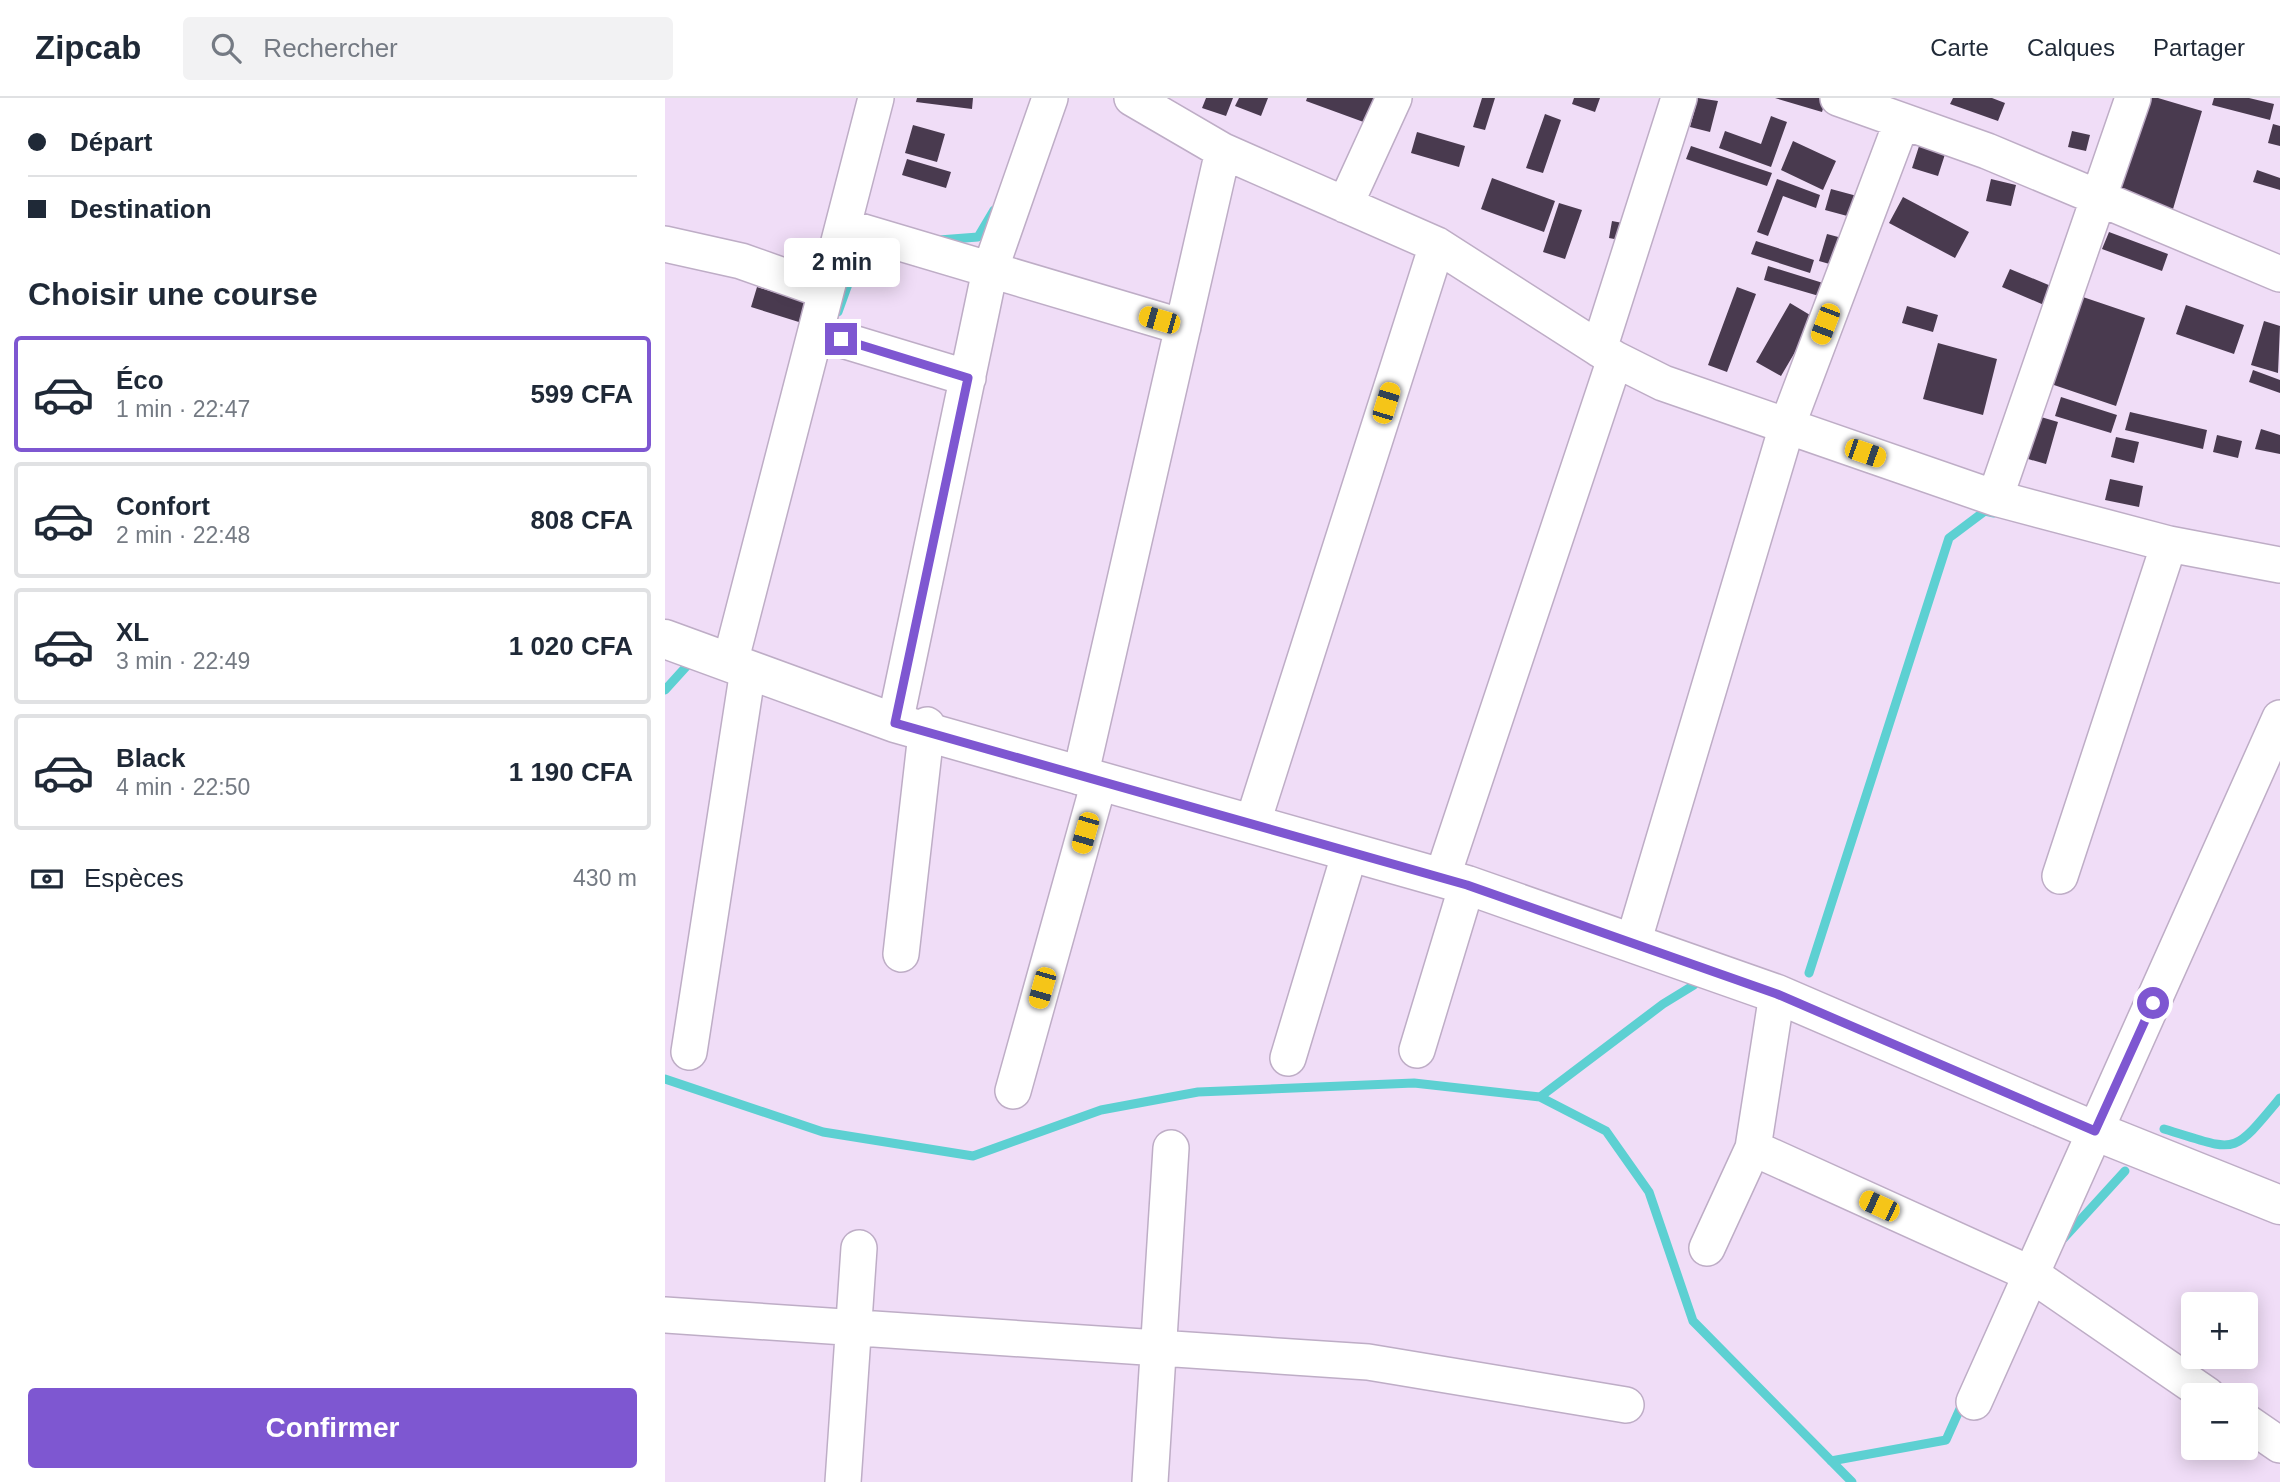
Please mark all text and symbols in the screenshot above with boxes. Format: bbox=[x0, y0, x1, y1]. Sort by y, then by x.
search box bbox=[183, 17, 673, 80]
text: Zipcab bbox=[35, 29, 141, 66]
icon: search bbox=[207, 29, 245, 67]
text: Rechercher bbox=[263, 33, 398, 63]
text: Carte bbox=[1930, 34, 1989, 61]
text: Calques bbox=[2027, 34, 2115, 61]
text: Partager bbox=[2153, 34, 2245, 61]
text: Départ bbox=[70, 127, 152, 157]
text: Destination bbox=[70, 194, 212, 224]
callout: 2 min bbox=[783, 238, 899, 286]
text: 2 min bbox=[812, 249, 872, 275]
text: Choisir une course bbox=[28, 276, 318, 312]
car bbox=[1808, 301, 1843, 347]
car bbox=[1136, 304, 1183, 336]
route end bbox=[825, 323, 857, 355]
icon: car bbox=[32, 363, 95, 426]
text: Éco bbox=[116, 365, 164, 395]
text: 599 CFA bbox=[530, 379, 633, 409]
car bbox=[1370, 380, 1403, 426]
text: 1 min · 22:47 bbox=[116, 396, 250, 422]
car bbox=[1842, 436, 1889, 470]
icon: car bbox=[32, 489, 95, 552]
text: Confort bbox=[116, 491, 210, 521]
text: 808 CFA bbox=[530, 505, 633, 535]
text: 2 min · 22:48 bbox=[116, 522, 250, 548]
icon: car bbox=[32, 615, 95, 678]
text: XL bbox=[116, 617, 149, 647]
text: 1 020 CFA bbox=[509, 631, 633, 661]
text: 3 min · 22:49 bbox=[116, 648, 250, 674]
icon: car bbox=[32, 741, 95, 804]
text: Black bbox=[116, 743, 185, 773]
text: 1 190 CFA bbox=[509, 757, 633, 787]
text: 4 min · 22:50 bbox=[116, 774, 250, 800]
car bbox=[1070, 810, 1101, 856]
icon: cash bbox=[28, 860, 66, 898]
text: Espèces bbox=[84, 863, 184, 893]
text: 430 m bbox=[573, 865, 637, 891]
car bbox=[1027, 965, 1058, 1011]
route start bbox=[2137, 987, 2169, 1019]
car bbox=[1856, 1188, 1903, 1224]
map controls bbox=[2181, 1292, 2258, 1460]
button: + bbox=[2181, 1292, 2258, 1369]
button: − bbox=[2181, 1383, 2258, 1460]
button: Confirmer bbox=[28, 1388, 637, 1468]

